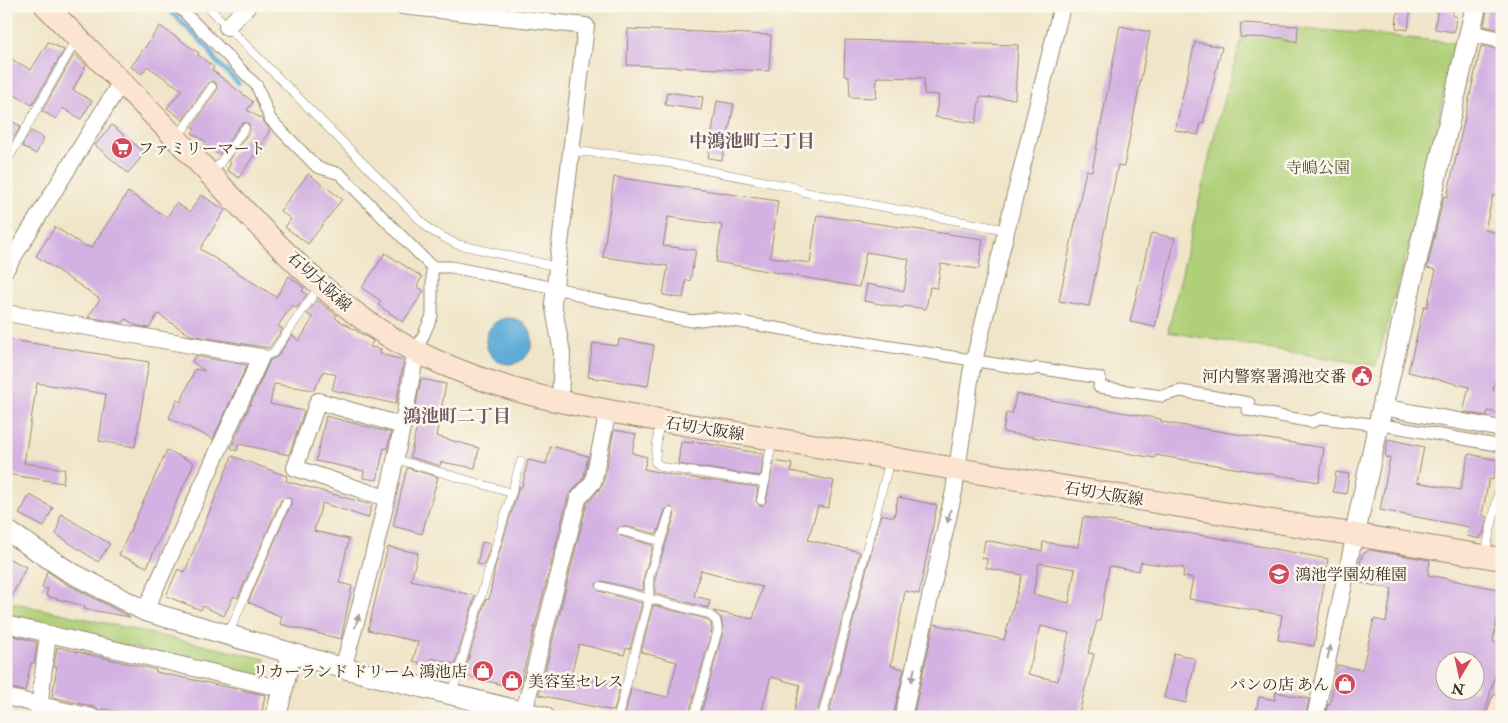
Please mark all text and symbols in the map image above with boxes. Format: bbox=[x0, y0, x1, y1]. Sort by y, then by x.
district label: 中鴻池町三丁目 bbox=[689, 130, 815, 153]
supermarket icon: ファミリーマート bbox=[110, 136, 134, 160]
place label: ファミリーマート bbox=[138, 139, 266, 159]
park label: 寺嶋公園 bbox=[1286, 158, 1350, 178]
street label: 石切大阪線 bbox=[283, 248, 356, 316]
public building icon: 河内警察署鴻池交番 bbox=[1350, 364, 1374, 388]
place label: 河内警察署鴻池交番 bbox=[1202, 367, 1346, 387]
district label: 鴻池町二丁目 bbox=[403, 405, 511, 428]
street label: 石切大阪線 bbox=[664, 413, 746, 445]
street label: 石切大阪線 bbox=[1063, 478, 1145, 510]
one-way arrow bbox=[944, 509, 952, 525]
school or university icon: 鴻池学園幼稚園 bbox=[1267, 562, 1291, 586]
place label: 鴻池学園幼稚園 bbox=[1295, 565, 1407, 585]
one-way arrow bbox=[353, 613, 361, 628]
one-way arrow bbox=[1325, 645, 1333, 660]
north arrow bbox=[1436, 650, 1486, 700]
shop icon: リカーランド ドリーム 鴻池店 bbox=[471, 659, 495, 683]
place label: リカーランド ドリーム 鴻池店 bbox=[252, 662, 467, 682]
one-way arrow bbox=[909, 667, 917, 682]
shop icon: 美容室セレス bbox=[500, 669, 524, 693]
place label: 美容室セレス bbox=[528, 672, 624, 692]
shop icon: パンの店 あん bbox=[1333, 672, 1357, 696]
place label: パンの店 あん bbox=[1230, 675, 1329, 695]
text: N bbox=[1450, 679, 1467, 698]

